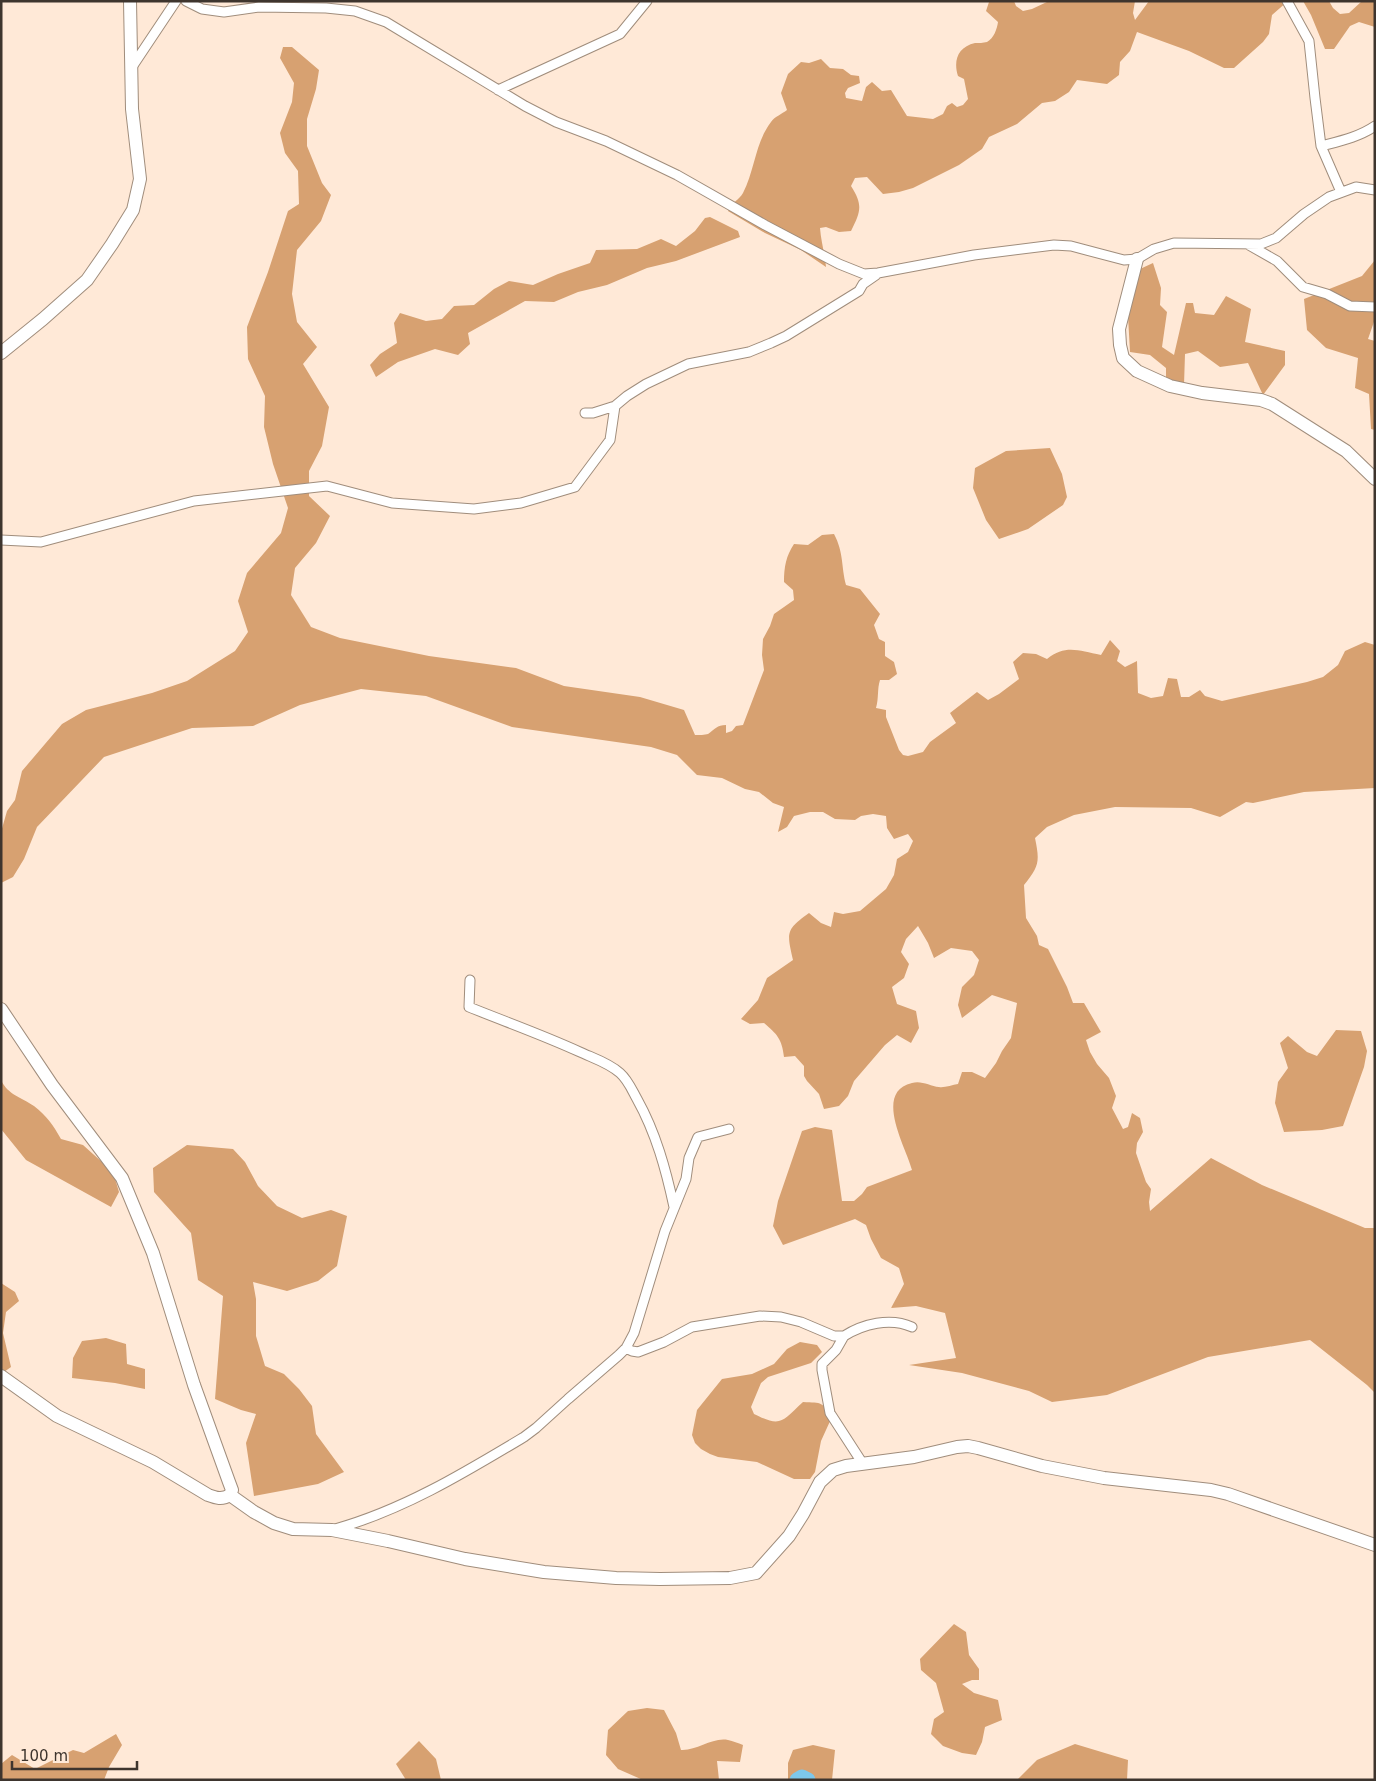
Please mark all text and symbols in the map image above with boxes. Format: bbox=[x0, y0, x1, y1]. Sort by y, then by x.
scale bar bbox=[12, 1738, 138, 1770]
text: 100 m bbox=[20, 1747, 68, 1765]

